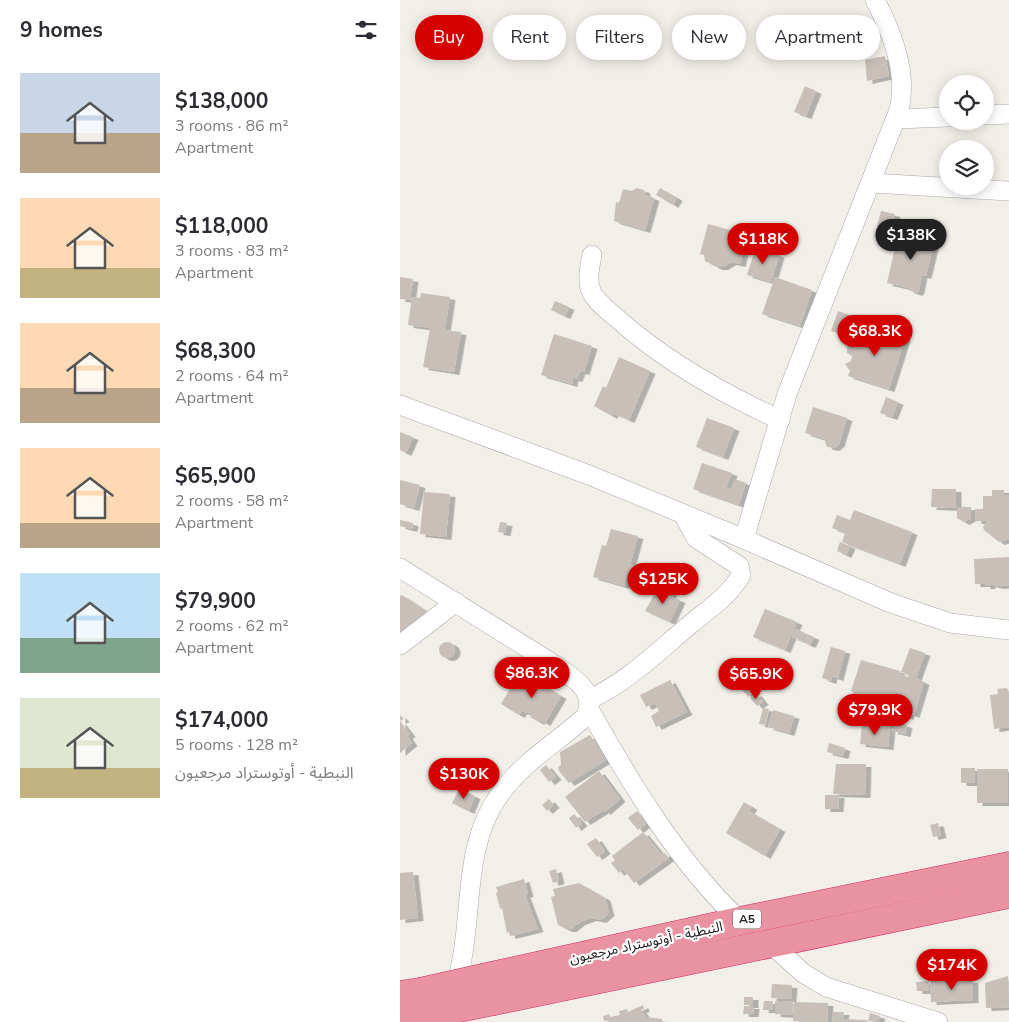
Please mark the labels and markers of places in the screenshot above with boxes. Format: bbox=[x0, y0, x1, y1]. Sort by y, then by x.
pin: $138K bbox=[876, 218, 946, 261]
pin: $118K bbox=[728, 222, 798, 265]
pin: $68.3K bbox=[834, 314, 916, 357]
pin: $125K bbox=[628, 562, 698, 605]
pin: $86.3K bbox=[491, 656, 573, 699]
pin: $65.9K bbox=[715, 658, 797, 700]
pin: $79.9K bbox=[834, 694, 916, 736]
pin: $130K bbox=[429, 758, 499, 800]
pin: $174K bbox=[917, 948, 987, 991]

